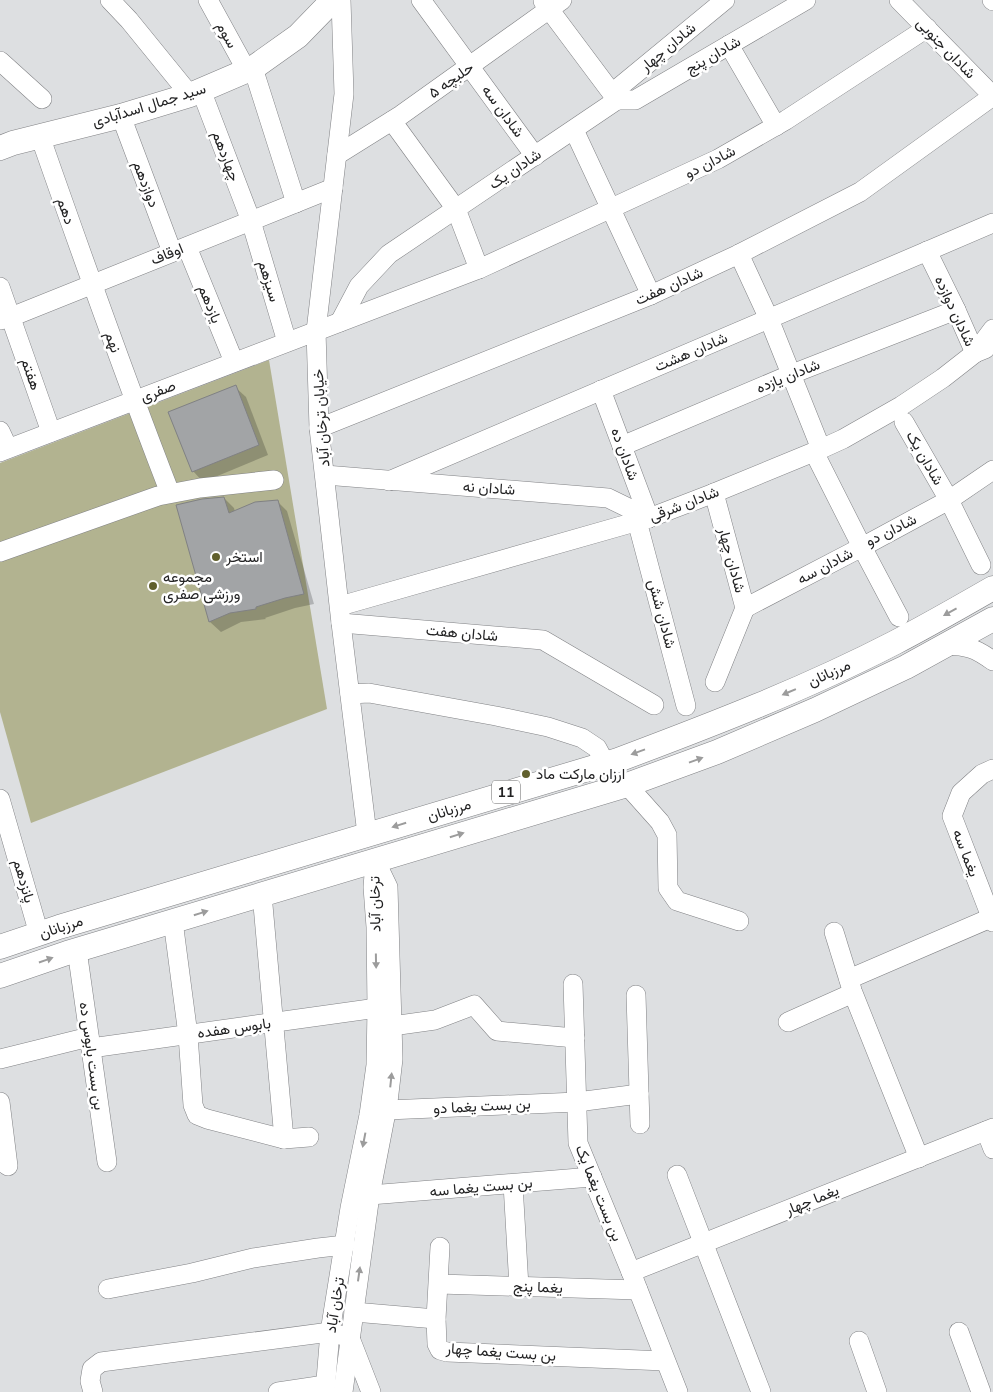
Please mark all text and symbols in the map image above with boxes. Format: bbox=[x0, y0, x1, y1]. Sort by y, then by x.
street label: شادان جنوبی bbox=[912, 13, 980, 83]
street label: سوم bbox=[212, 18, 242, 52]
street label: شادان چهار bbox=[635, 18, 700, 77]
street label: شادان پنج bbox=[682, 31, 745, 80]
street label: حلبچه ۵ bbox=[424, 57, 478, 103]
street label: سید جمال اسدآبادی bbox=[90, 78, 209, 132]
street label: شادان سه bbox=[477, 81, 529, 141]
street label: چهاردهم bbox=[207, 128, 245, 184]
street label: شادان دو bbox=[681, 141, 739, 183]
street label: شادان یک bbox=[485, 144, 545, 194]
street label: دوازدهم bbox=[128, 158, 164, 210]
street label: دهم bbox=[52, 195, 80, 227]
street label: اوقاف bbox=[148, 238, 186, 270]
street label: سیزهم bbox=[253, 258, 285, 304]
street label: شادان هفت bbox=[632, 262, 706, 310]
street label: شادان دوازده bbox=[930, 272, 980, 350]
street label: یازدهم bbox=[193, 282, 227, 326]
street label: شادان هشت bbox=[651, 328, 731, 376]
street label: نهم bbox=[100, 329, 126, 355]
street label: شادان یازده bbox=[753, 354, 823, 398]
street label: هفتم bbox=[16, 355, 46, 393]
street label: خیابان ترخان آباد bbox=[308, 368, 334, 468]
street label: صفری bbox=[137, 375, 179, 407]
street label: شادان ده bbox=[606, 425, 644, 483]
street label: شادان یک bbox=[902, 427, 949, 489]
street label: شادان نه bbox=[462, 476, 516, 500]
street label: شادان شرقی bbox=[646, 481, 722, 527]
street label: شادان دو bbox=[862, 509, 920, 551]
street label: شادان چهار bbox=[713, 524, 750, 595]
street label: شادان سه bbox=[794, 543, 856, 589]
place label: استخر bbox=[225, 547, 263, 567]
marker: استخر bbox=[210, 551, 222, 563]
place label: مجموعه ورزشی صفری bbox=[163, 567, 240, 604]
street label: شادان شش bbox=[643, 577, 681, 651]
marker: مجموعه ورزشی صفری bbox=[147, 580, 159, 592]
one-way arrow bbox=[943, 608, 958, 616]
street label: شادان هفت bbox=[425, 620, 499, 646]
street label: مرزبانان bbox=[804, 654, 854, 692]
one-way arrow bbox=[782, 688, 796, 696]
one-way arrow bbox=[630, 748, 645, 756]
one-way arrow bbox=[688, 755, 703, 763]
place label: ارزان مارکت ماد bbox=[536, 764, 625, 784]
marker: ارزان مارکت ماد bbox=[520, 768, 532, 780]
road number: 11 bbox=[492, 780, 520, 804]
street label: مرزبانان bbox=[425, 794, 473, 826]
one-way arrow bbox=[391, 821, 406, 829]
street label: یغما سه bbox=[948, 826, 984, 880]
one-way arrow bbox=[450, 831, 465, 839]
street label: پانزدهم bbox=[8, 857, 40, 905]
street label: ترخان آباد bbox=[365, 875, 385, 932]
one-way arrow bbox=[194, 908, 209, 916]
street label: مرزبانان bbox=[36, 911, 86, 943]
one-way arrow bbox=[372, 954, 380, 970]
one-way arrow bbox=[39, 956, 54, 964]
street label: بن بست بابوس ده bbox=[75, 1001, 109, 1111]
street label: بابوس هفده bbox=[196, 1013, 272, 1043]
one-way arrow bbox=[387, 1071, 395, 1087]
street label: بن بست یغما دو bbox=[433, 1093, 531, 1119]
one-way arrow bbox=[359, 1133, 367, 1149]
street label: بن بست یغما یک bbox=[571, 1142, 627, 1244]
street label: بن بست یغما سه bbox=[429, 1173, 533, 1201]
street label: یغما چهار bbox=[781, 1180, 842, 1220]
one-way arrow bbox=[355, 1266, 363, 1282]
street label: ترخان آباد bbox=[321, 1275, 349, 1334]
street label: یغما پنج bbox=[513, 1276, 563, 1299]
street label: بن بست یغما چهار bbox=[444, 1338, 557, 1366]

